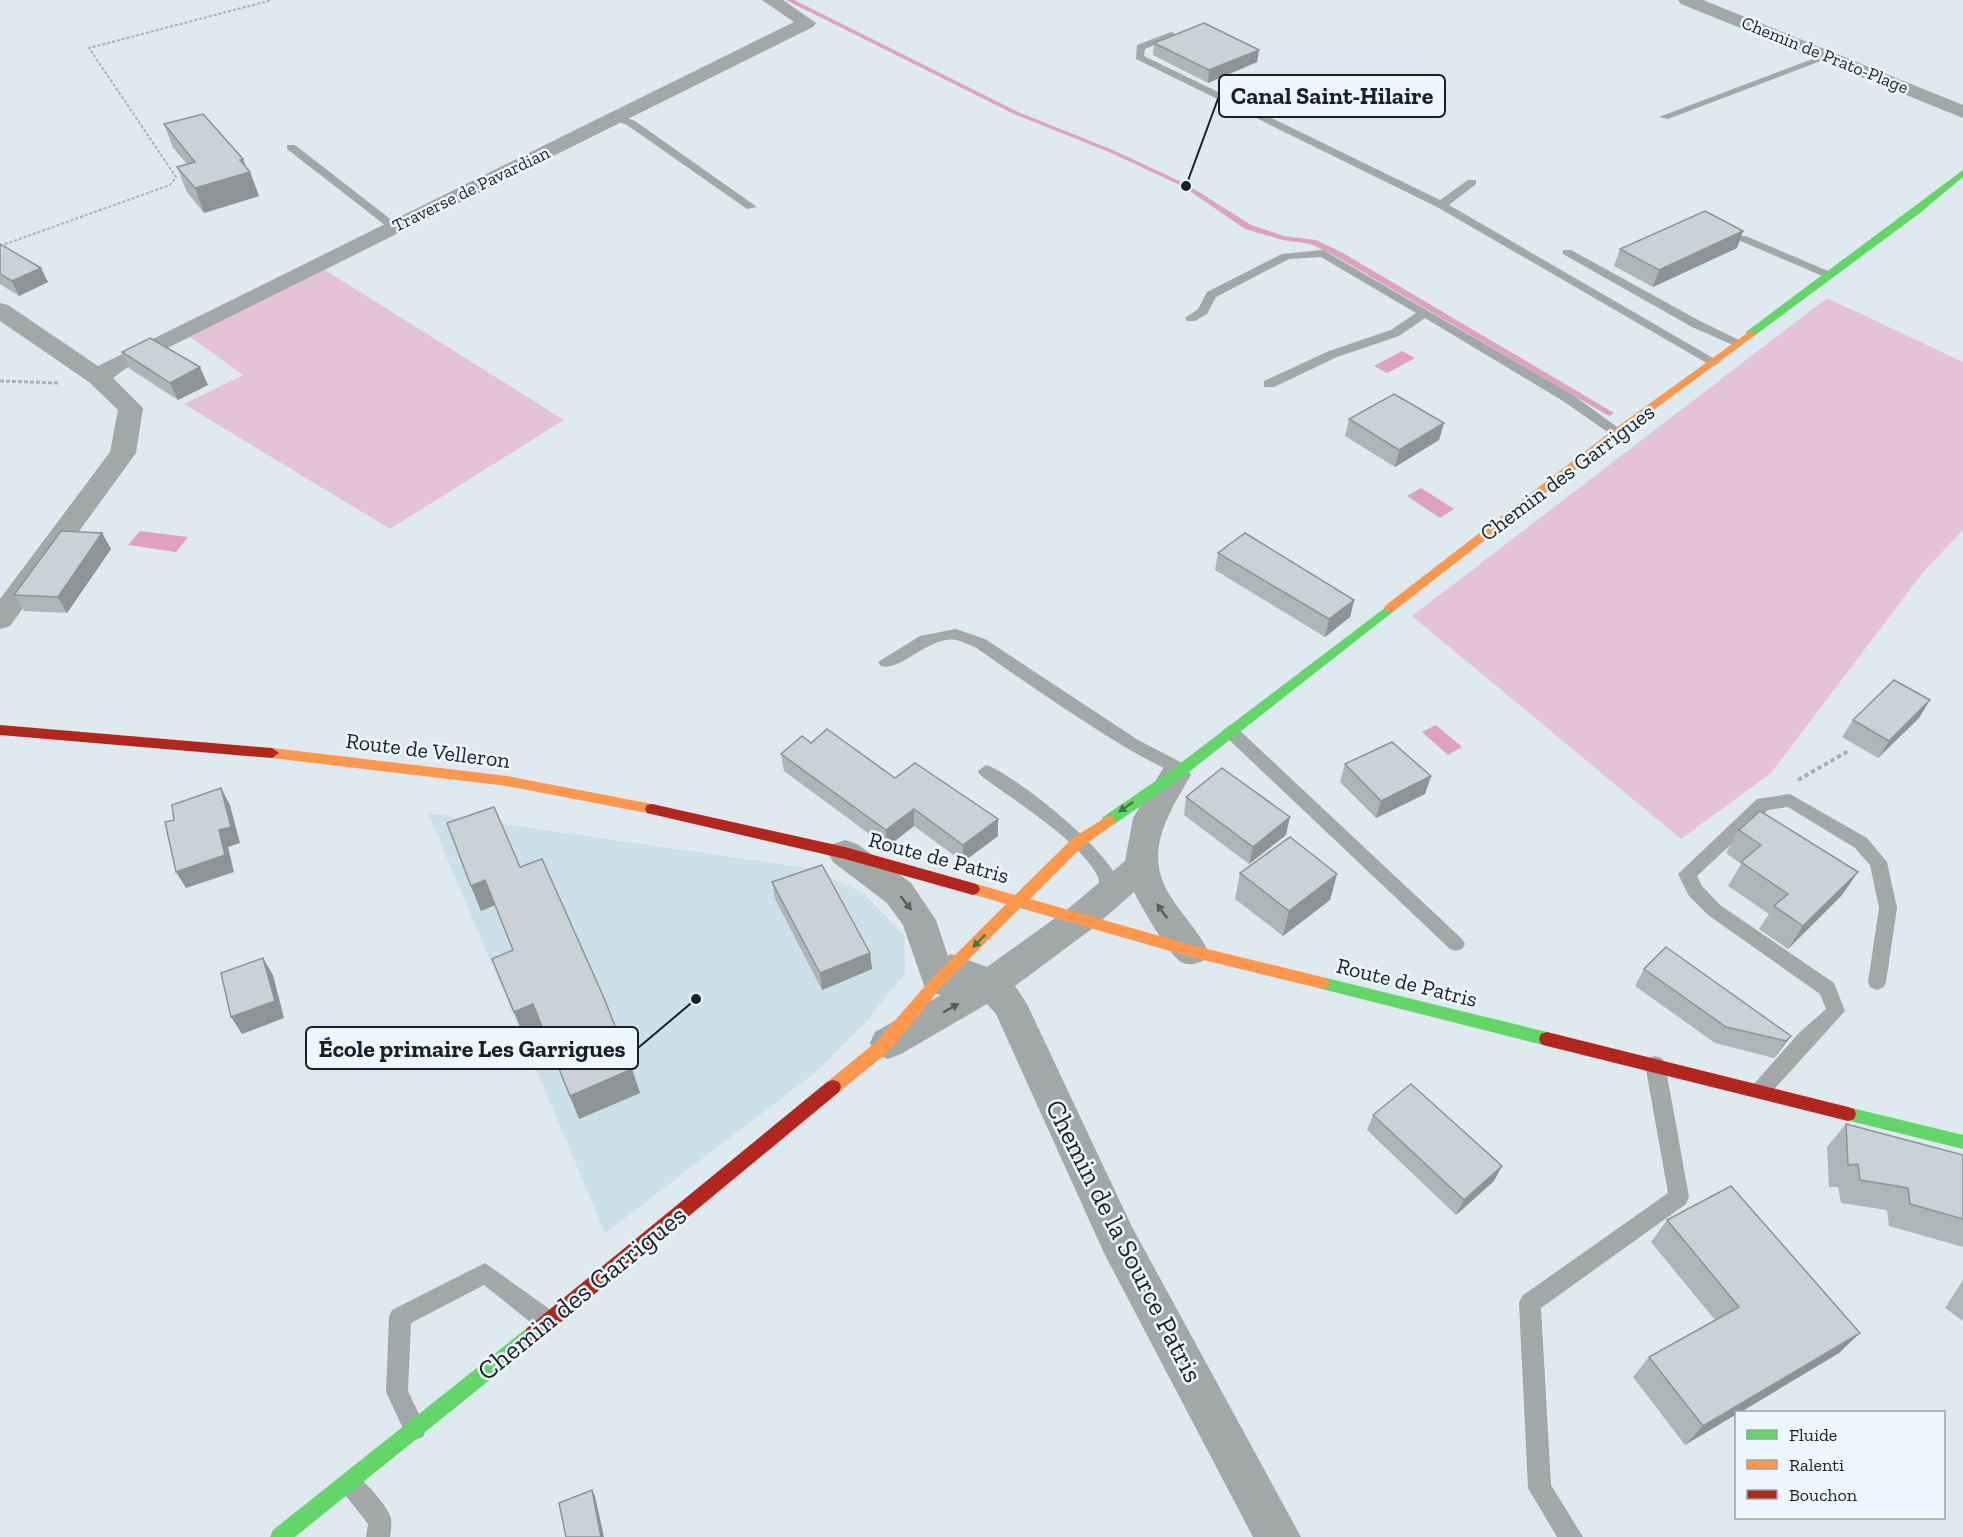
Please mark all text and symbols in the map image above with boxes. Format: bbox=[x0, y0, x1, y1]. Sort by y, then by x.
street label: Chemin de Prato-Plage bbox=[1738, 11, 1912, 99]
callout: Canal Saint-Hilaire bbox=[1219, 75, 1445, 117]
text: Canal Saint-Hilaire bbox=[1231, 81, 1434, 110]
street label: Traverse de Pavardian bbox=[389, 141, 554, 237]
street label: Chemin des Garrigues bbox=[1475, 398, 1660, 547]
street label: Route de Velleron bbox=[344, 727, 512, 774]
one-way arrow bbox=[1119, 801, 1135, 813]
street label: Route de Patris bbox=[866, 826, 1012, 889]
one-way arrow bbox=[899, 895, 912, 910]
one-way arrow bbox=[1156, 903, 1168, 919]
one-way arrow bbox=[972, 934, 986, 948]
street label: Route de Patris bbox=[1334, 952, 1480, 1013]
one-way arrow bbox=[943, 1003, 960, 1013]
callout: École primaire Les Garrigues bbox=[306, 1027, 638, 1069]
text: École primaire Les Garrigues bbox=[318, 1034, 626, 1063]
street label: Chemin de la Source Patris bbox=[1039, 1094, 1209, 1388]
street label: Chemin des Garrigues bbox=[471, 1199, 693, 1387]
legend bbox=[1735, 1411, 1945, 1519]
text: Fluide bbox=[1789, 1424, 1837, 1446]
text: Ralenti bbox=[1789, 1454, 1844, 1476]
text: Bouchon bbox=[1789, 1484, 1858, 1506]

